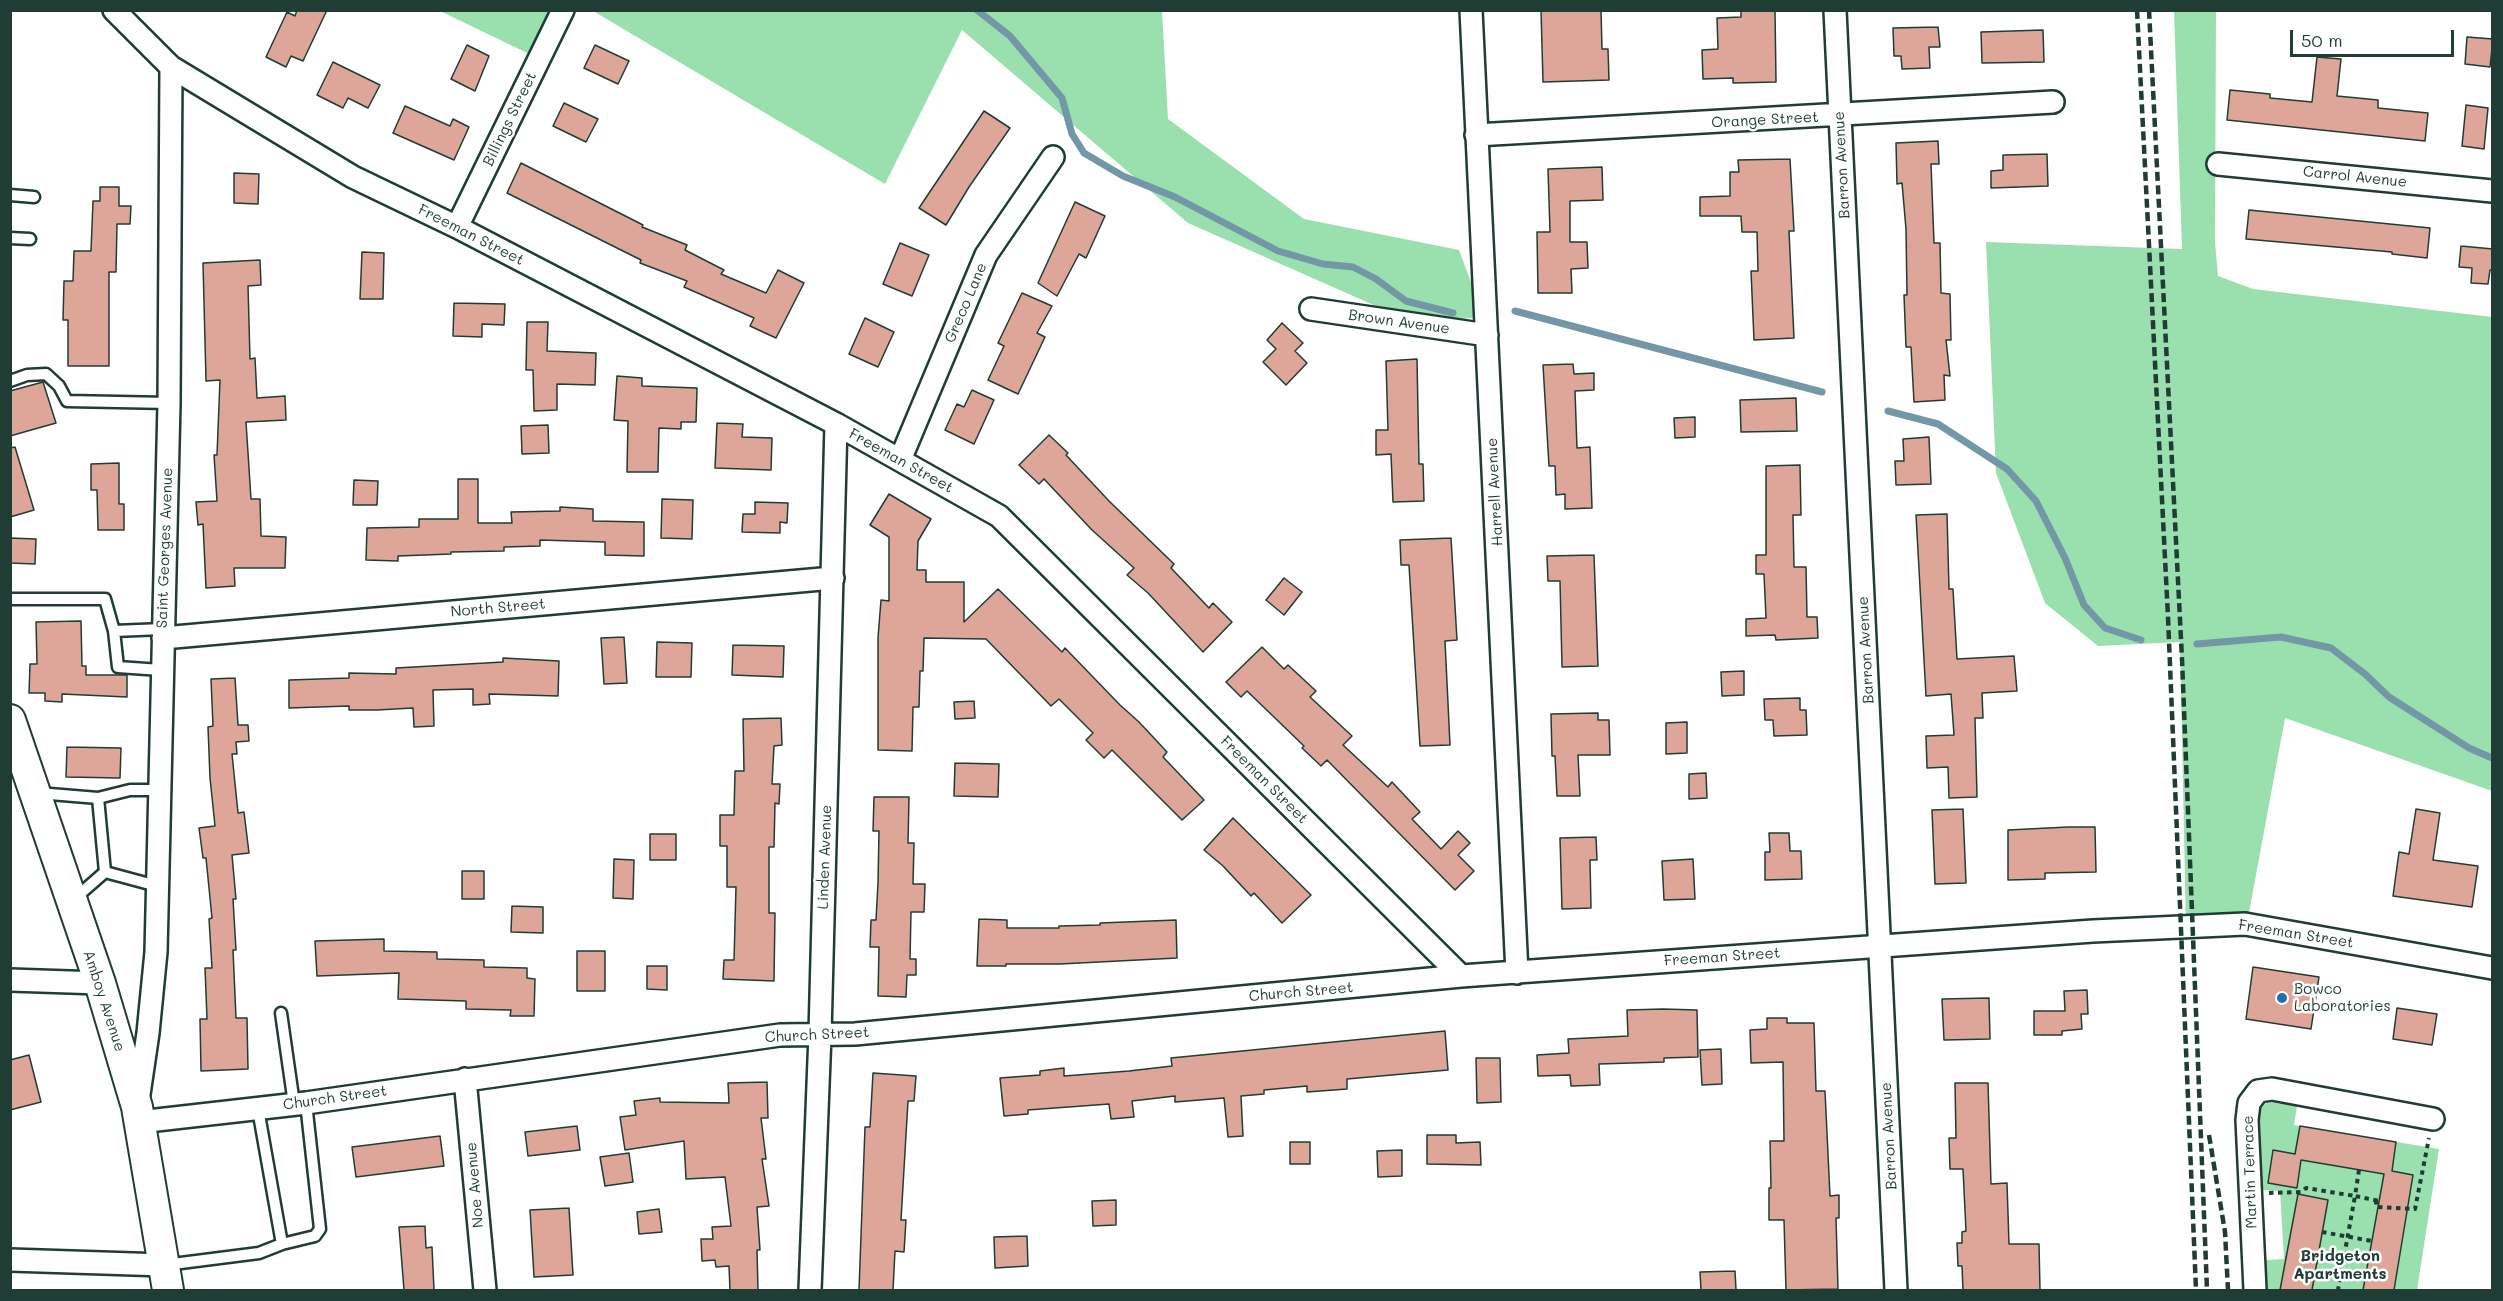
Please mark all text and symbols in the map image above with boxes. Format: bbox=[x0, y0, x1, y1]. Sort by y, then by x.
scale bar bbox=[2293, 18, 2456, 56]
text: 50 m bbox=[2301, 28, 2343, 52]
street label: Billings Street bbox=[479, 69, 541, 169]
street label: Orange Street bbox=[1711, 108, 1819, 132]
street label: Barron Avenue bbox=[1830, 111, 1854, 219]
street label: Carrol Avenue bbox=[2302, 163, 2408, 191]
street label: Freeman Street bbox=[415, 201, 527, 269]
street label: Greco Lane bbox=[941, 260, 991, 346]
street label: Brown Avenue bbox=[1347, 306, 1451, 338]
street label: Freeman Street bbox=[846, 425, 956, 497]
street label: Harrell Avenue bbox=[1483, 437, 1507, 547]
street label: Saint Georges Avenue bbox=[153, 467, 177, 629]
street label: North Street bbox=[450, 595, 546, 621]
street label: Barron Avenue bbox=[1854, 596, 1878, 704]
street label: Freeman Street bbox=[1216, 732, 1312, 828]
street label: Linden Avenue bbox=[814, 804, 836, 910]
street label: Freeman Street bbox=[2237, 916, 2355, 952]
street label: Freeman Street bbox=[1663, 944, 1781, 970]
street label: Amboy Avenue bbox=[79, 948, 129, 1054]
street label: Church Street bbox=[1248, 978, 1354, 1006]
place label: Bowco Laboratories bbox=[2294, 980, 2391, 1015]
marker: Bowco Laboratories bbox=[2275, 991, 2289, 1005]
street label: Church Street bbox=[764, 1023, 870, 1047]
street label: Church Street bbox=[282, 1082, 388, 1114]
street label: Barron Avenue bbox=[1877, 1082, 1901, 1190]
street label: Martin Terrace bbox=[2239, 1115, 2261, 1229]
street label: Noe Avenue bbox=[462, 1141, 488, 1229]
district label: Bridgeton Apartments bbox=[2293, 1246, 2387, 1284]

